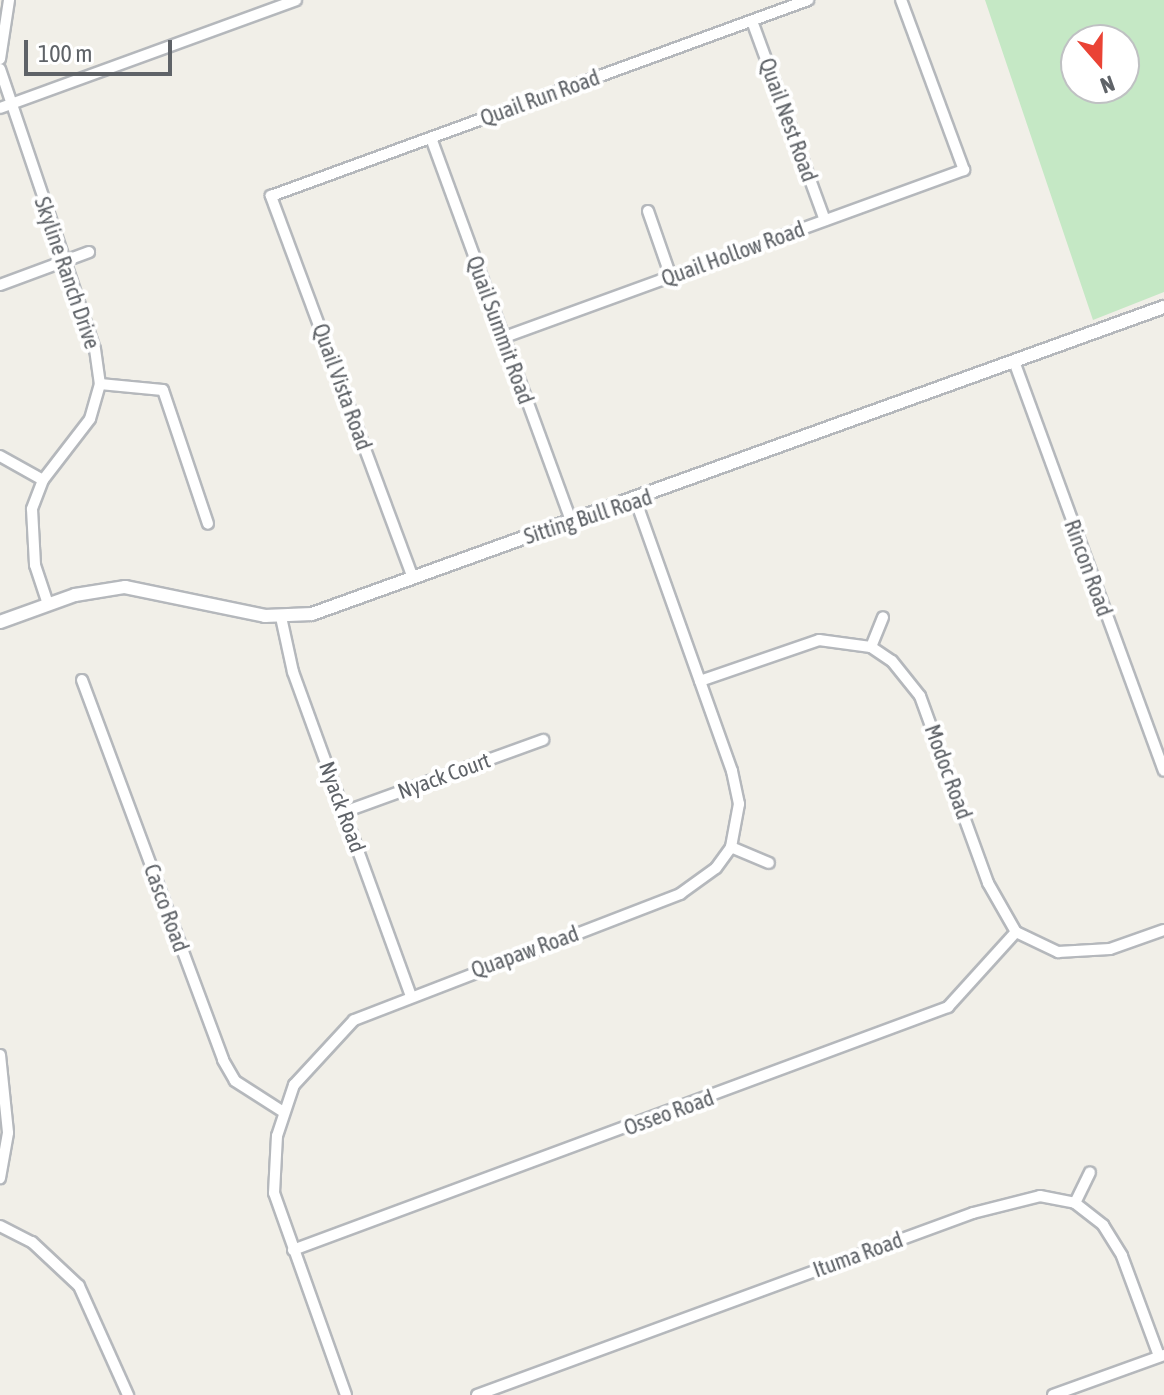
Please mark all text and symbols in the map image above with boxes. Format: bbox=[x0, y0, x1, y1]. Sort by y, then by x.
scale bar bbox=[28, 24, 176, 74]
north arrow bbox=[1060, 24, 1140, 104]
text: 100 m bbox=[38, 40, 92, 67]
street label: Quail Nest Road bbox=[753, 55, 823, 185]
street label: Quail Run Road bbox=[477, 64, 603, 132]
text: N bbox=[1097, 70, 1118, 99]
street label: Skyline Ranch Drive bbox=[29, 194, 105, 352]
street label: Quail Hollow Road bbox=[658, 216, 808, 292]
street label: Quail Summit Road bbox=[461, 252, 539, 408]
street label: Quail Vista Road bbox=[307, 320, 377, 454]
street label: Sitting Bull Road bbox=[521, 484, 655, 550]
street label: Rincon Road bbox=[1058, 516, 1118, 620]
street label: Modoc Road bbox=[919, 721, 977, 823]
street label: Nyack Court bbox=[394, 747, 494, 805]
street label: Nyack Road bbox=[313, 758, 371, 856]
street label: Casco Road bbox=[138, 861, 194, 955]
street label: Quapaw Road bbox=[468, 920, 582, 984]
street label: Osseo Road bbox=[621, 1085, 717, 1141]
street label: Ituma Road bbox=[809, 1227, 907, 1283]

